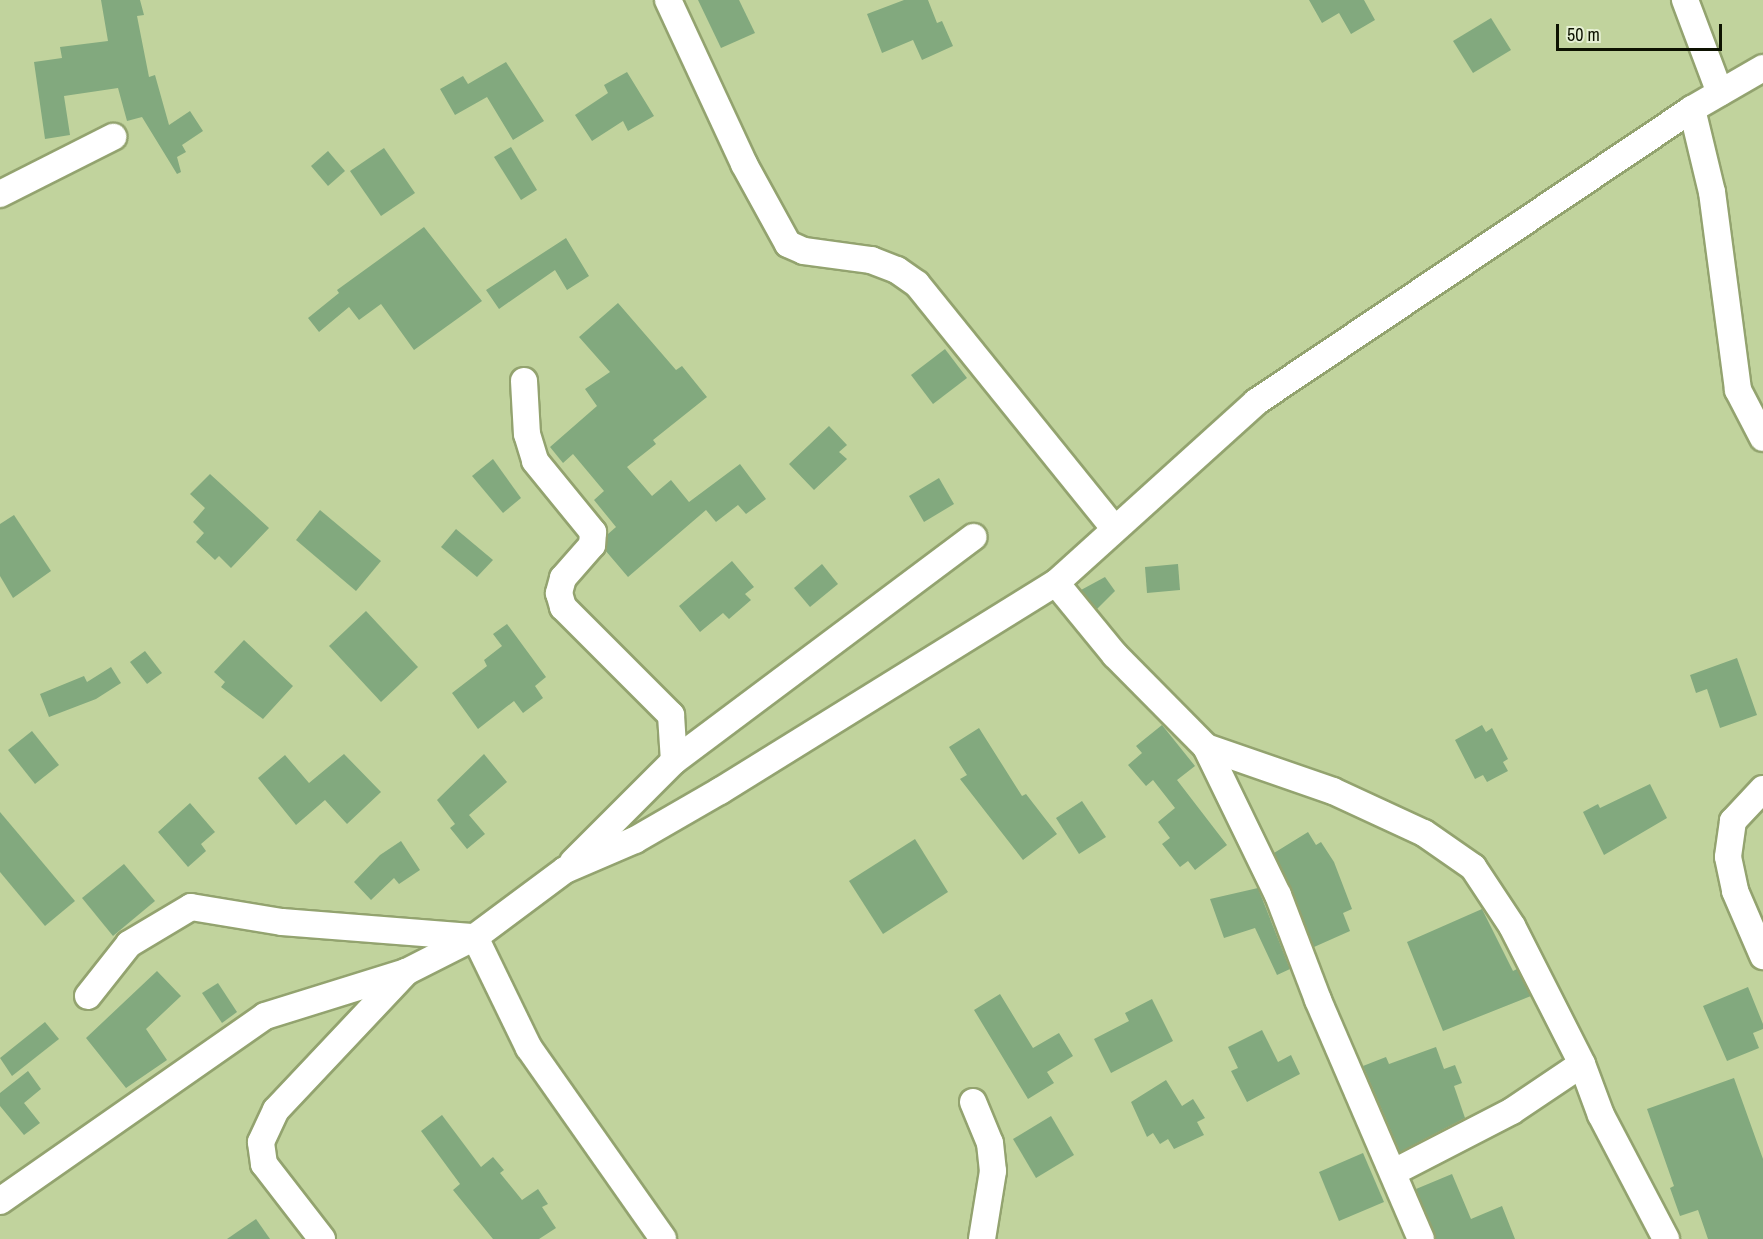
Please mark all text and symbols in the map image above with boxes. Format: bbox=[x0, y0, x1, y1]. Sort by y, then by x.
scale bar bbox=[1559, 12, 1726, 50]
text: 50 m bbox=[1567, 22, 1600, 47]

